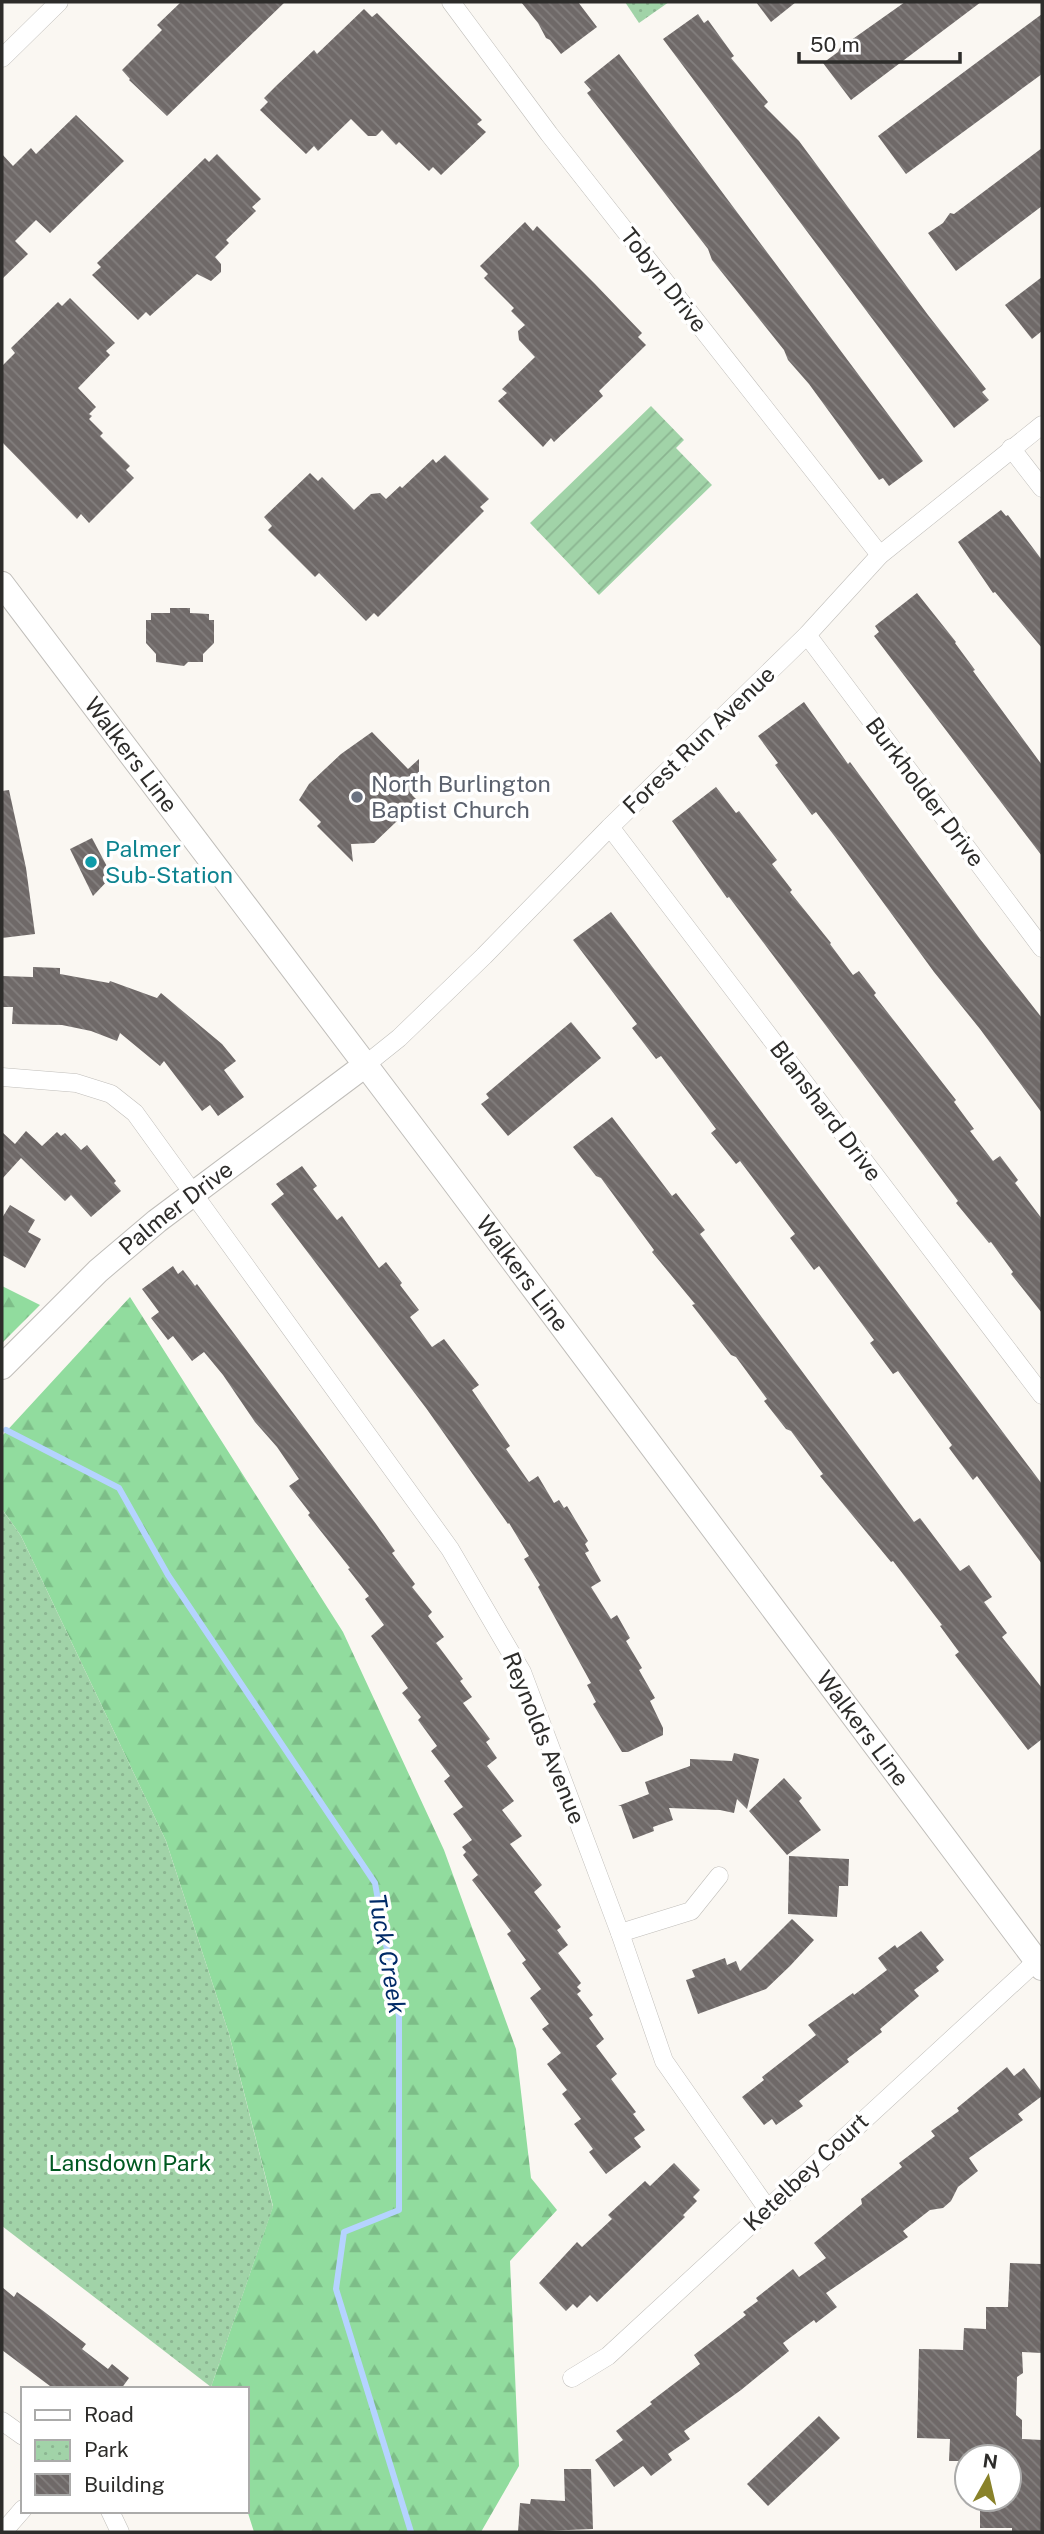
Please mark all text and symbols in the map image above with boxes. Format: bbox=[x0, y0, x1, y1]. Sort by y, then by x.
scale bar bbox=[799, 21, 960, 65]
text: 50 m bbox=[810, 32, 860, 57]
street label: Tobyn Drive bbox=[615, 222, 713, 337]
street label: Forest Run Avenue bbox=[617, 660, 780, 819]
street label: Walkers Line bbox=[79, 691, 184, 817]
street label: Burkholder Drive bbox=[860, 712, 990, 872]
place label: North Burlington Baptist Church bbox=[371, 770, 551, 823]
marker: North Burlington Baptist Church bbox=[349, 789, 365, 805]
place label: Palmer Sub-Station bbox=[105, 835, 233, 888]
marker: Palmer Sub-Station bbox=[83, 854, 99, 870]
street label: Blanshard Drive bbox=[765, 1035, 888, 1186]
street label: Palmer Drive bbox=[113, 1155, 238, 1260]
street label: Walkers Line bbox=[471, 1210, 575, 1336]
street label: Reynolds Avenue bbox=[498, 1648, 591, 1828]
street label: Walkers Line bbox=[811, 1665, 915, 1791]
water label: Tuck Creek bbox=[364, 1892, 412, 2016]
street label: Ketelbey Court bbox=[738, 2107, 873, 2236]
park label: Lansdown Park bbox=[49, 2149, 211, 2176]
legend bbox=[21, 2387, 248, 2513]
text: Road bbox=[84, 2402, 134, 2427]
text: Park bbox=[84, 2437, 129, 2462]
north arrow bbox=[953, 2443, 1023, 2513]
text: N bbox=[981, 2449, 999, 2473]
text: Building bbox=[84, 2472, 165, 2497]

